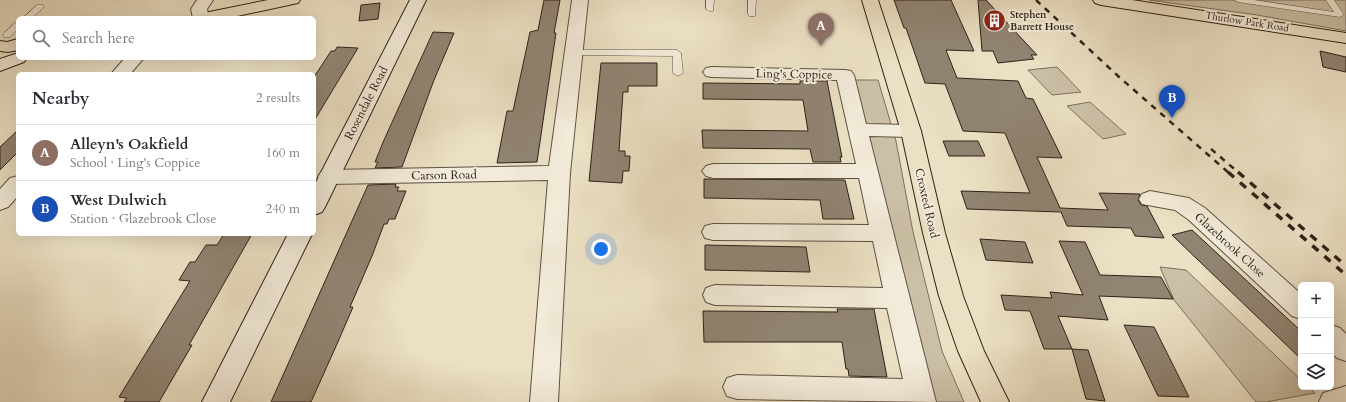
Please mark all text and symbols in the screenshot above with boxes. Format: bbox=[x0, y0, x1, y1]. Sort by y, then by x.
building icon: Stephen Barrett House bbox=[981, 8, 1007, 34]
place label: Stephen Barrett House bbox=[1010, 8, 1074, 34]
street label: Thurlow Park Road bbox=[1204, 8, 1290, 36]
pin: A bbox=[808, 13, 834, 46]
search box bbox=[16, 16, 316, 60]
icon: search bbox=[30, 27, 52, 49]
text: Search here bbox=[62, 28, 135, 48]
street label: Rosendale Road bbox=[341, 63, 392, 143]
street label: Ling's Coppice bbox=[755, 65, 833, 83]
pin: B bbox=[1159, 85, 1185, 118]
text: Nearby bbox=[32, 87, 89, 110]
text: 2 results bbox=[256, 89, 300, 107]
text: Alleyn's Oakfield bbox=[70, 134, 188, 154]
text: A bbox=[40, 144, 50, 162]
text: 160 m bbox=[266, 144, 300, 162]
text: School · Ling's Coppice bbox=[70, 154, 201, 172]
street label: Carson Road bbox=[411, 166, 478, 184]
street label: Croxted Road bbox=[911, 166, 943, 240]
text: West Dulwich bbox=[70, 190, 167, 210]
text: B bbox=[40, 200, 50, 218]
text: 240 m bbox=[266, 200, 300, 218]
street label: Glazebrook Close bbox=[1191, 209, 1269, 281]
text: Station · Glazebrook Close bbox=[70, 210, 216, 228]
your location bbox=[591, 239, 611, 259]
map controls bbox=[1298, 282, 1334, 390]
button: + bbox=[1298, 282, 1334, 318]
button: − bbox=[1298, 318, 1334, 354]
button: layers bbox=[1298, 354, 1334, 390]

